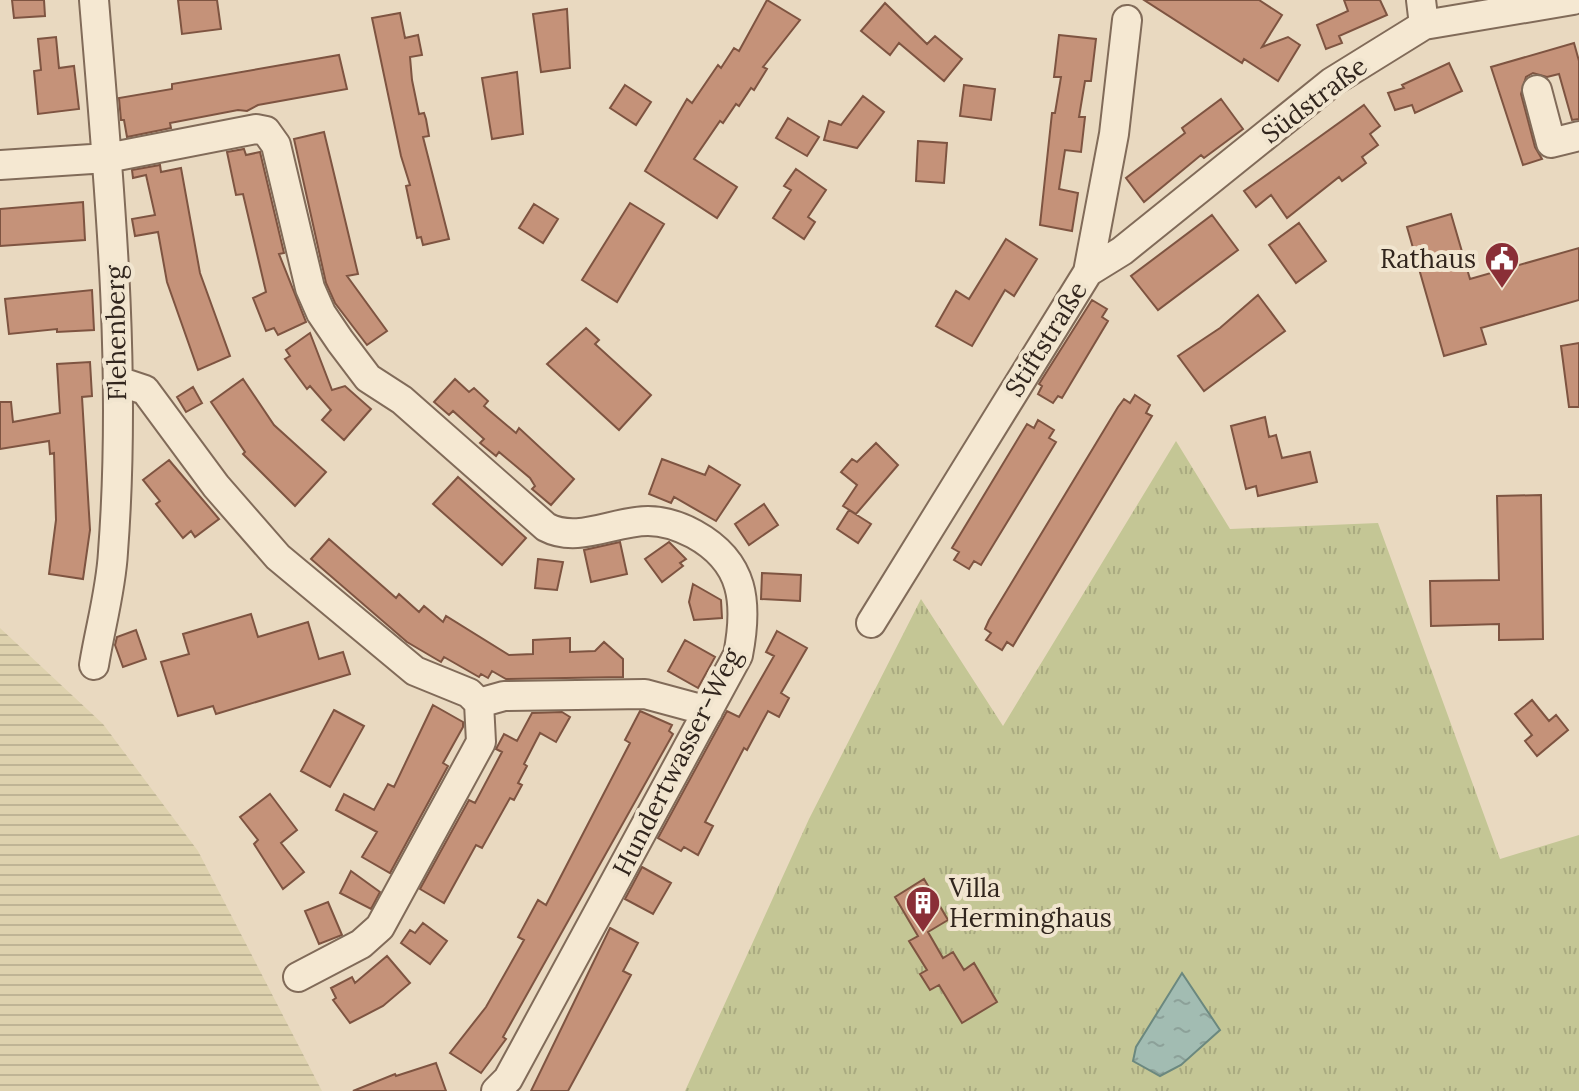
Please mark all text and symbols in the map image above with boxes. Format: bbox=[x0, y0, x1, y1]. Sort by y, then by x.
street label: Südstraße bbox=[1254, 49, 1373, 150]
public building icon: Rathaus bbox=[1483, 240, 1521, 290]
place label: Rathaus bbox=[1380, 242, 1476, 275]
street label: Flehenberg bbox=[98, 264, 133, 401]
street label: Stiftstraße bbox=[997, 275, 1094, 402]
street label: Hundertwasser-Weg bbox=[605, 642, 749, 881]
place label: Villa Herminghaus bbox=[948, 871, 1112, 934]
building icon: Villa Herminghaus bbox=[904, 884, 942, 934]

